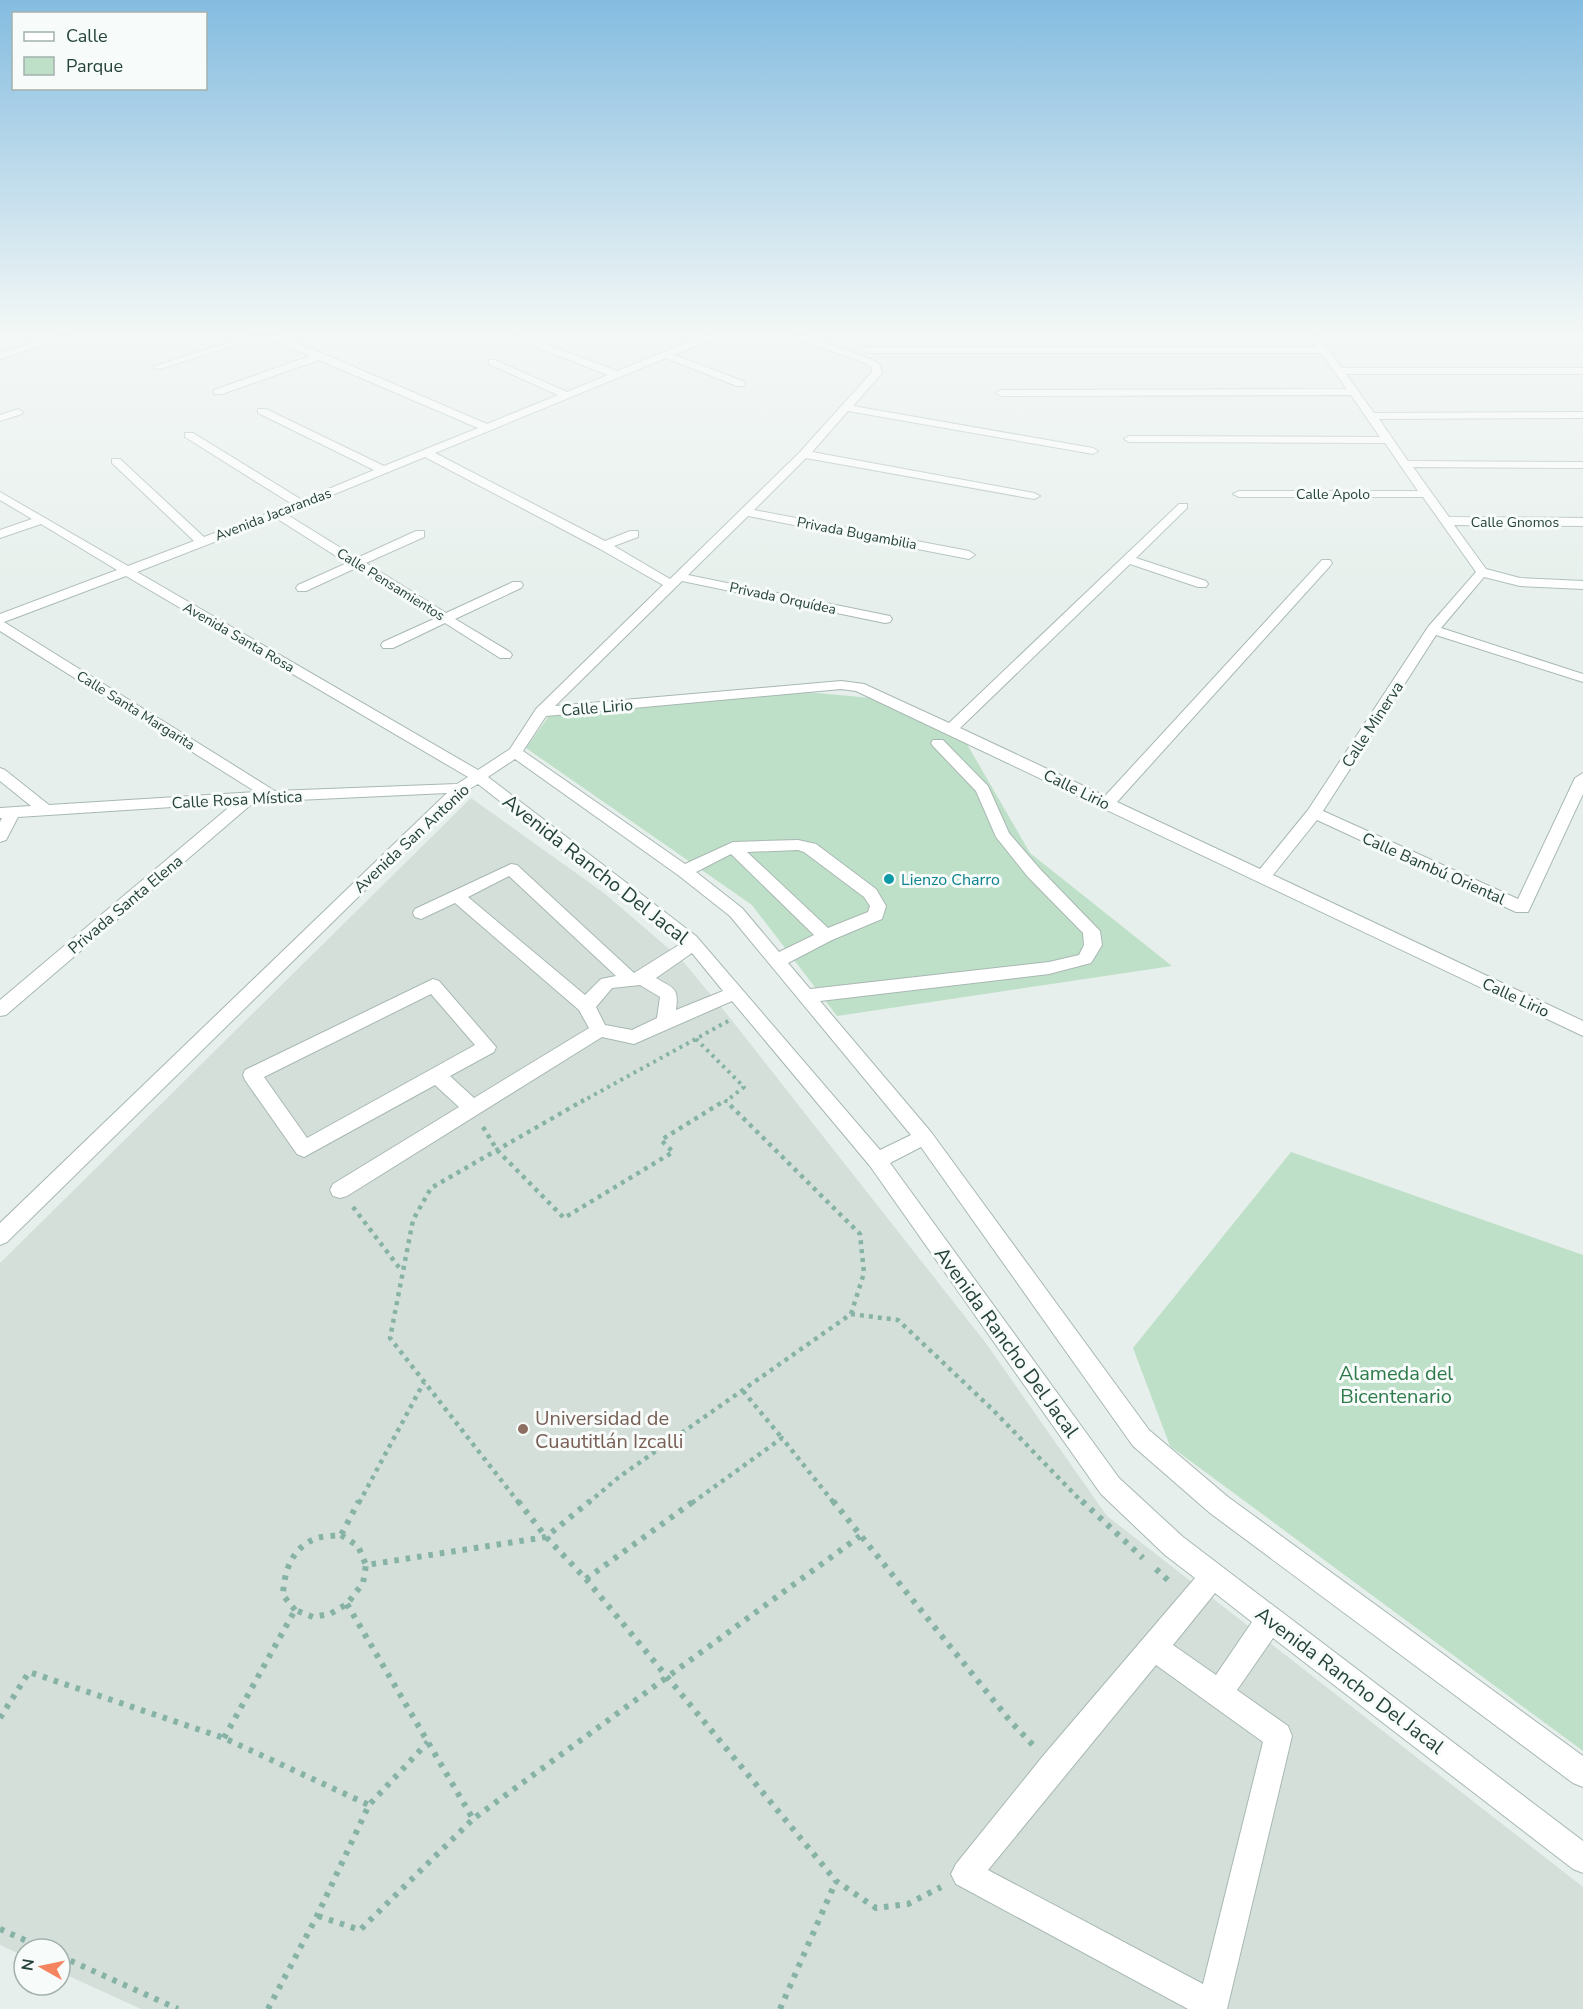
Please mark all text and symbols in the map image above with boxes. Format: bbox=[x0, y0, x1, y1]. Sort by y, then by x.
legend bbox=[12, 12, 207, 90]
text: Calle bbox=[66, 24, 108, 48]
text: Parque bbox=[66, 54, 123, 78]
street label: Avenida Jacarandas bbox=[212, 483, 334, 545]
street label: Calle Apolo bbox=[1296, 485, 1370, 504]
street label: Privada Bugambilia bbox=[795, 513, 919, 554]
street label: Calle Gnomos bbox=[1471, 513, 1559, 532]
street label: Calle Pensamientos bbox=[333, 544, 449, 625]
street label: Privada Orquídea bbox=[728, 578, 838, 619]
street label: Avenida Santa Rosa bbox=[180, 598, 298, 677]
street label: Calle Santa Margarita bbox=[73, 666, 199, 755]
street label: Calle Minerva bbox=[1337, 677, 1409, 772]
street label: Calle Lirio bbox=[560, 694, 634, 722]
street label: Calle Lirio bbox=[1039, 764, 1114, 816]
street label: Avenida San Antonio bbox=[349, 779, 474, 898]
street label: Calle Rosa Mística bbox=[171, 786, 303, 814]
street label: Avenida Rancho Del Jacal bbox=[497, 788, 695, 951]
street label: Calle Bambú Oriental bbox=[1359, 827, 1509, 910]
street label: Privada Santa Elena bbox=[64, 850, 188, 959]
place label: Lienzo Charro bbox=[901, 869, 1000, 891]
marker: Lienzo Charro bbox=[882, 872, 896, 886]
street label: Calle Lirio bbox=[1478, 973, 1553, 1023]
street label: Avenida Rancho Del Jacal bbox=[928, 1241, 1085, 1443]
park label: Alameda del Bicentenario bbox=[1339, 1360, 1453, 1410]
place label: Universidad de Cuautitlán Izcalli bbox=[535, 1405, 683, 1455]
marker: Universidad de Cuautitlán Izcalli bbox=[516, 1422, 530, 1436]
street label: Avenida Rancho Del Jacal bbox=[1250, 1600, 1450, 1760]
north arrow bbox=[12, 1937, 72, 1997]
text: N bbox=[16, 1957, 40, 1972]

